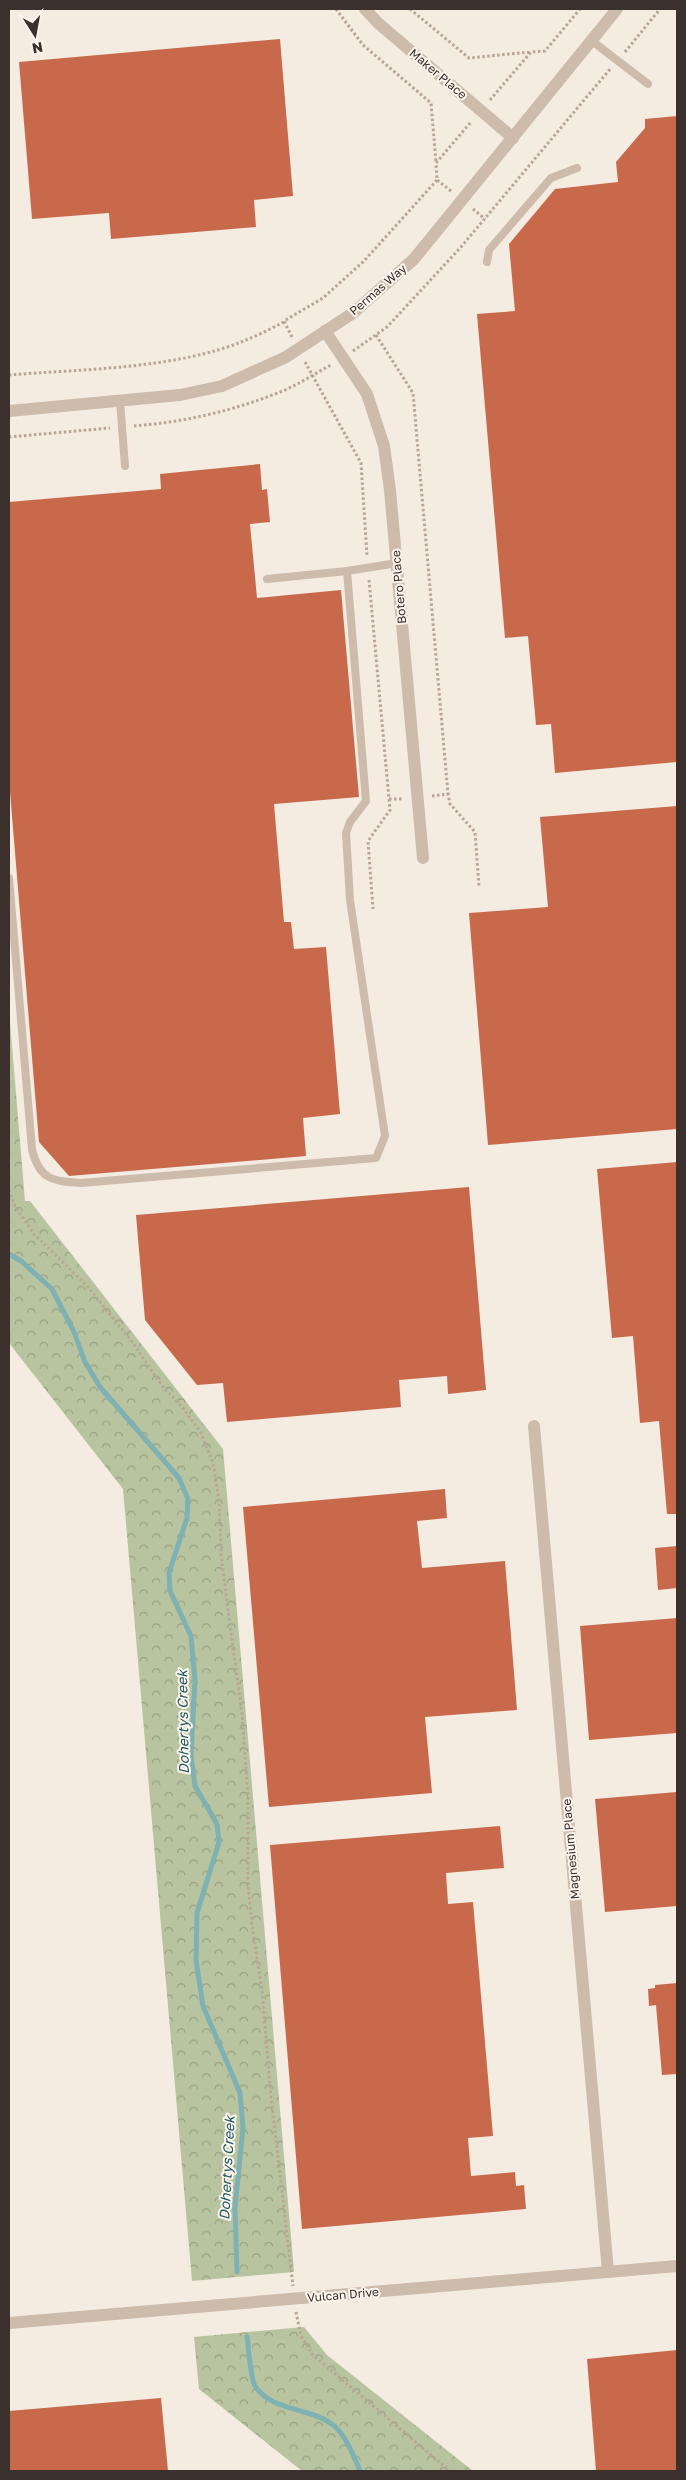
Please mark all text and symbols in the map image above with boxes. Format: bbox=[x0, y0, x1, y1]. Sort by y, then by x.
north arrow bbox=[10, 10, 60, 60]
text: N bbox=[31, 39, 44, 58]
street label: Maker Place bbox=[407, 45, 470, 102]
street label: Permas Way bbox=[346, 261, 409, 318]
street label: Botero Place bbox=[388, 550, 409, 624]
water label: Dohertys Creek bbox=[173, 1668, 192, 1774]
street label: Magnesium Place bbox=[559, 1798, 582, 1900]
water label: Dohertys Creek bbox=[215, 2113, 238, 2221]
street label: Vulcan Drive bbox=[306, 2284, 379, 2305]

